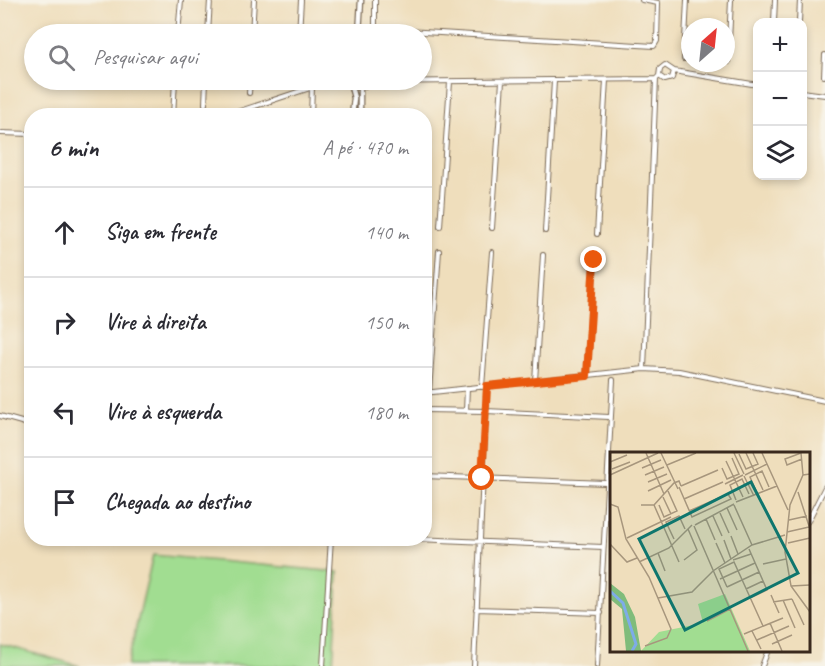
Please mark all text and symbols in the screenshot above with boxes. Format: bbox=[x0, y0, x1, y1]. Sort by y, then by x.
north arrow bbox=[681, 18, 735, 72]
map controls bbox=[753, 18, 807, 180]
button: + bbox=[753, 18, 807, 72]
search box bbox=[24, 24, 432, 90]
icon: search bbox=[45, 41, 78, 74]
text: Pesquisar aqui bbox=[93, 43, 198, 71]
button: − bbox=[753, 72, 807, 126]
button: layers bbox=[753, 126, 807, 180]
text: 6 min bbox=[48, 131, 98, 164]
text: A pé · 470 m bbox=[323, 135, 408, 160]
icon: ahead bbox=[48, 216, 81, 249]
text: Siga em frente bbox=[105, 218, 216, 246]
text: 140 m bbox=[365, 220, 408, 245]
route end bbox=[580, 246, 606, 272]
icon: right bbox=[48, 306, 81, 339]
text: Vire à direita bbox=[105, 308, 205, 336]
text: 150 m bbox=[365, 310, 408, 335]
icon: left bbox=[48, 396, 81, 429]
text: Vire à esquerda bbox=[105, 398, 221, 426]
text: 180 m bbox=[365, 400, 408, 425]
inset map bbox=[610, 452, 810, 651]
route start bbox=[468, 464, 494, 490]
icon: arrive bbox=[48, 486, 81, 519]
text: Chegada ao destino bbox=[105, 488, 250, 516]

